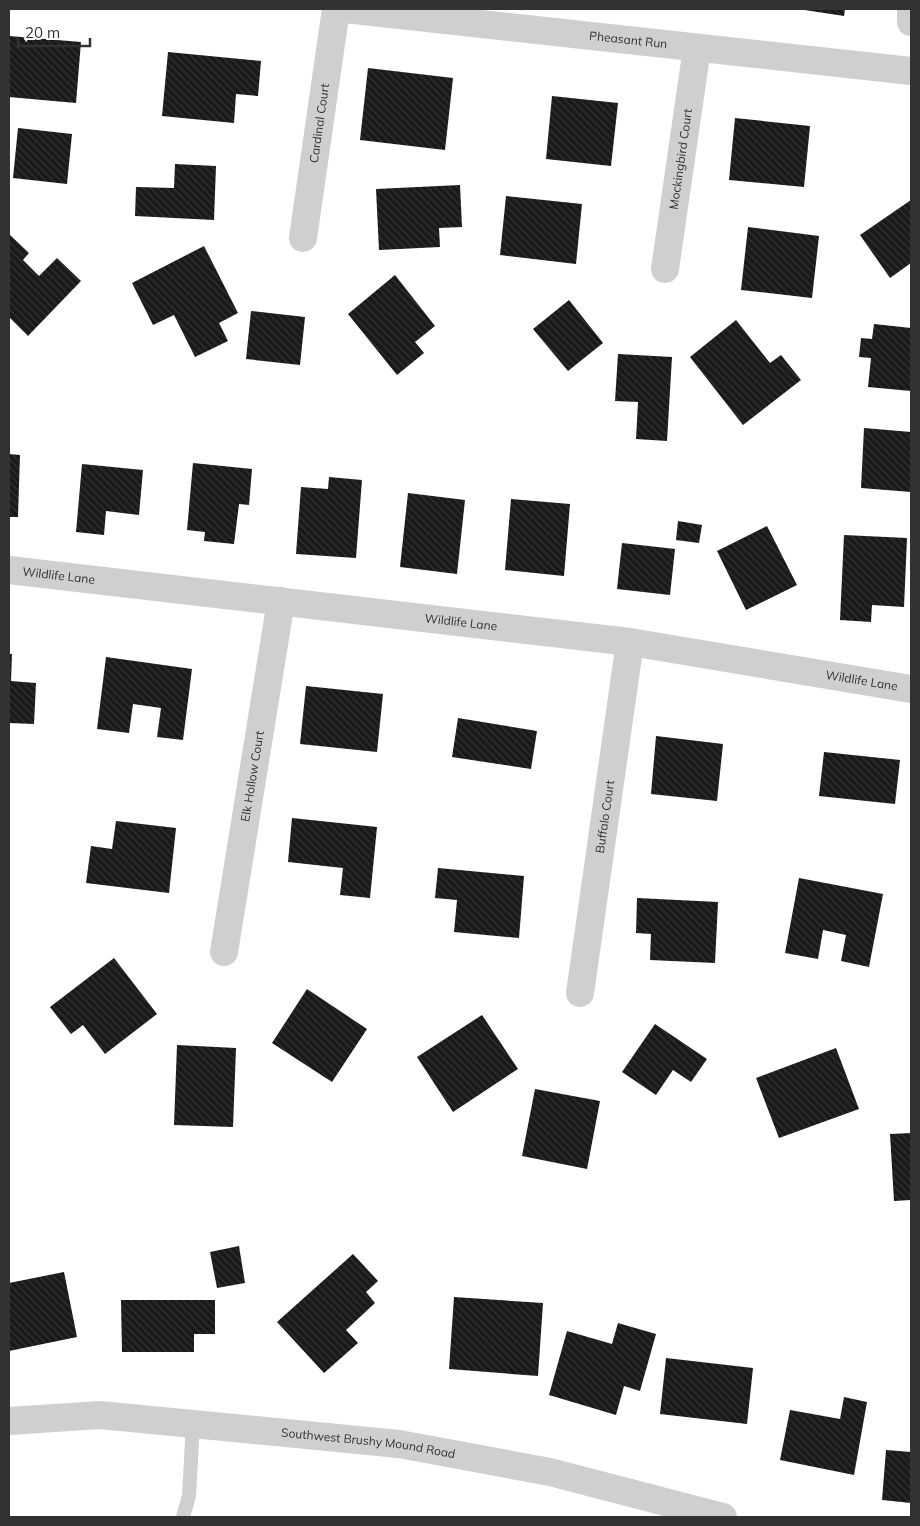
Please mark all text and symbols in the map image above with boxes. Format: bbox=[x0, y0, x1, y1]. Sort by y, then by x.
scale bar bbox=[18, 15, 90, 47]
text: 20 m bbox=[25, 23, 60, 42]
street label: Pheasant Run bbox=[589, 28, 668, 51]
street label: Cardinal Court bbox=[306, 82, 332, 164]
street label: Mockingbird Court bbox=[666, 108, 695, 210]
street label: Wildlife Lane bbox=[22, 564, 96, 587]
street label: Wildlife Lane bbox=[424, 610, 498, 634]
street label: Wildlife Lane bbox=[825, 667, 899, 694]
street label: Elk Hollow Court bbox=[237, 730, 267, 823]
street label: Buffalo Court bbox=[592, 779, 617, 854]
street label: Southwest Brushy Mound Road bbox=[281, 1425, 457, 1461]

